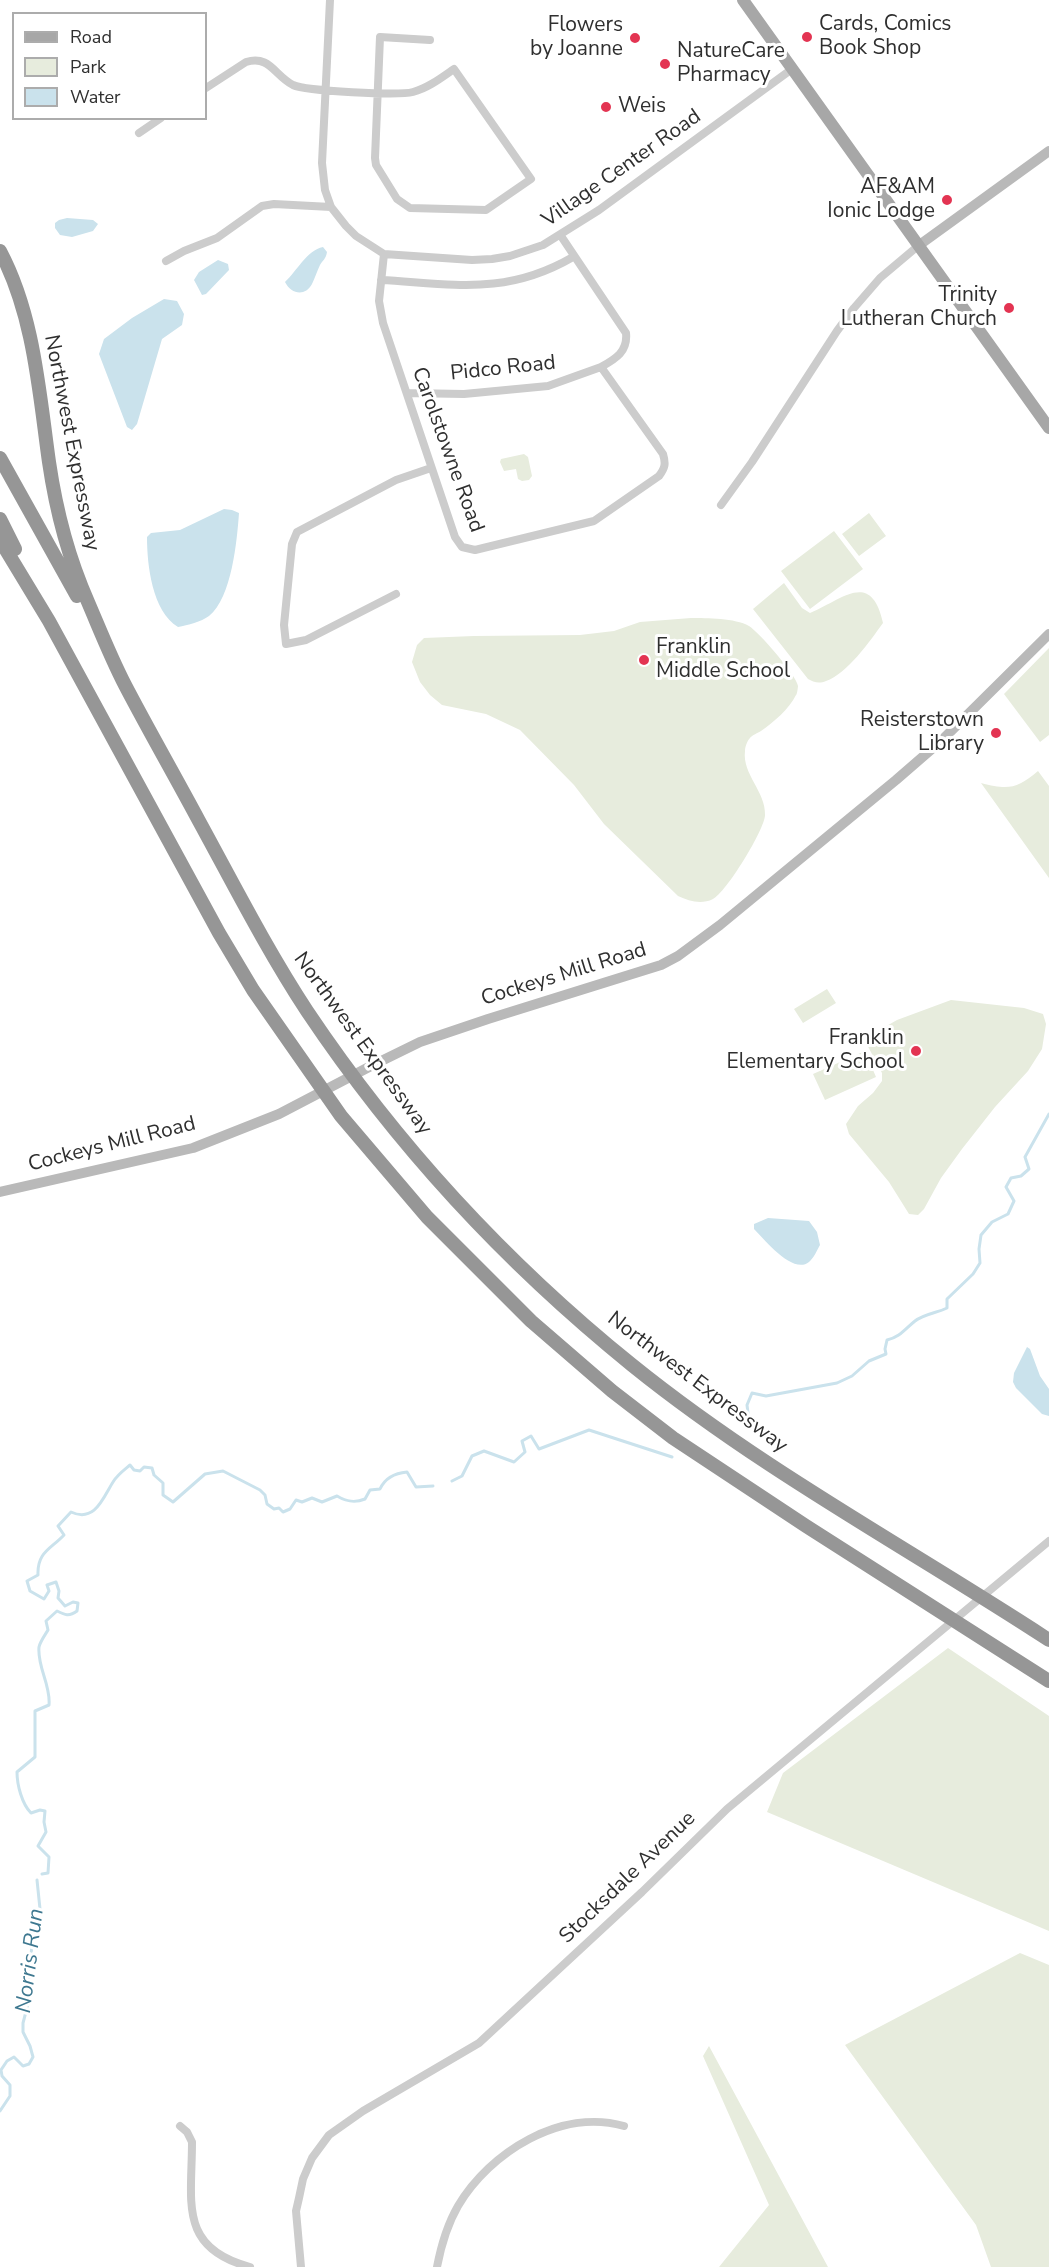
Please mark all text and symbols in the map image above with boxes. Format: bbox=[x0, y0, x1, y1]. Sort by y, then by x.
legend bbox=[12, 12, 207, 120]
place label: Cards, Comics Book Shop bbox=[819, 12, 951, 62]
place label: Flowers by Joanne bbox=[530, 13, 623, 63]
text: Road bbox=[70, 25, 112, 49]
marker: Cards, Comics Book Shop bbox=[800, 30, 814, 44]
marker: Flowers by Joanne bbox=[628, 31, 642, 45]
place label: NatureCare Pharmacy bbox=[677, 39, 785, 89]
text: Park bbox=[70, 55, 106, 79]
marker: NatureCare Pharmacy bbox=[658, 57, 672, 71]
text: Water bbox=[70, 85, 121, 109]
place label: Weis bbox=[618, 94, 666, 120]
marker: Weis bbox=[599, 100, 613, 114]
street label: Village Center Road bbox=[538, 105, 706, 233]
place label: AF&AM Ionic Lodge bbox=[827, 175, 935, 225]
marker: AF&AM Ionic Lodge bbox=[940, 193, 954, 207]
place label: Trinity Lutheran Church bbox=[841, 283, 997, 333]
marker: Trinity Lutheran Church bbox=[1002, 301, 1016, 315]
street label: Northwest Expressway bbox=[38, 333, 104, 553]
street label: Pidco Road bbox=[449, 351, 557, 387]
street label: Carolstowne Road bbox=[405, 364, 489, 536]
place label: Franklin Middle School bbox=[656, 635, 790, 685]
marker: Franklin Middle School bbox=[637, 653, 651, 667]
place label: Reisterstown Library bbox=[860, 708, 984, 758]
marker: Reisterstown Library bbox=[989, 726, 1003, 740]
street label: Cockeys Mill Road bbox=[478, 938, 650, 1012]
street label: Northwest Expressway bbox=[287, 948, 437, 1140]
place label: Franklin Elementary School bbox=[726, 1026, 904, 1076]
marker: Franklin Elementary School bbox=[909, 1044, 923, 1058]
street label: Cockeys Mill Road bbox=[26, 1112, 198, 1178]
street label: Northwest Expressway bbox=[602, 1307, 792, 1459]
street label: Stocksdale Avenue bbox=[555, 1807, 701, 1949]
water label: Norris Run bbox=[11, 1907, 51, 2015]

